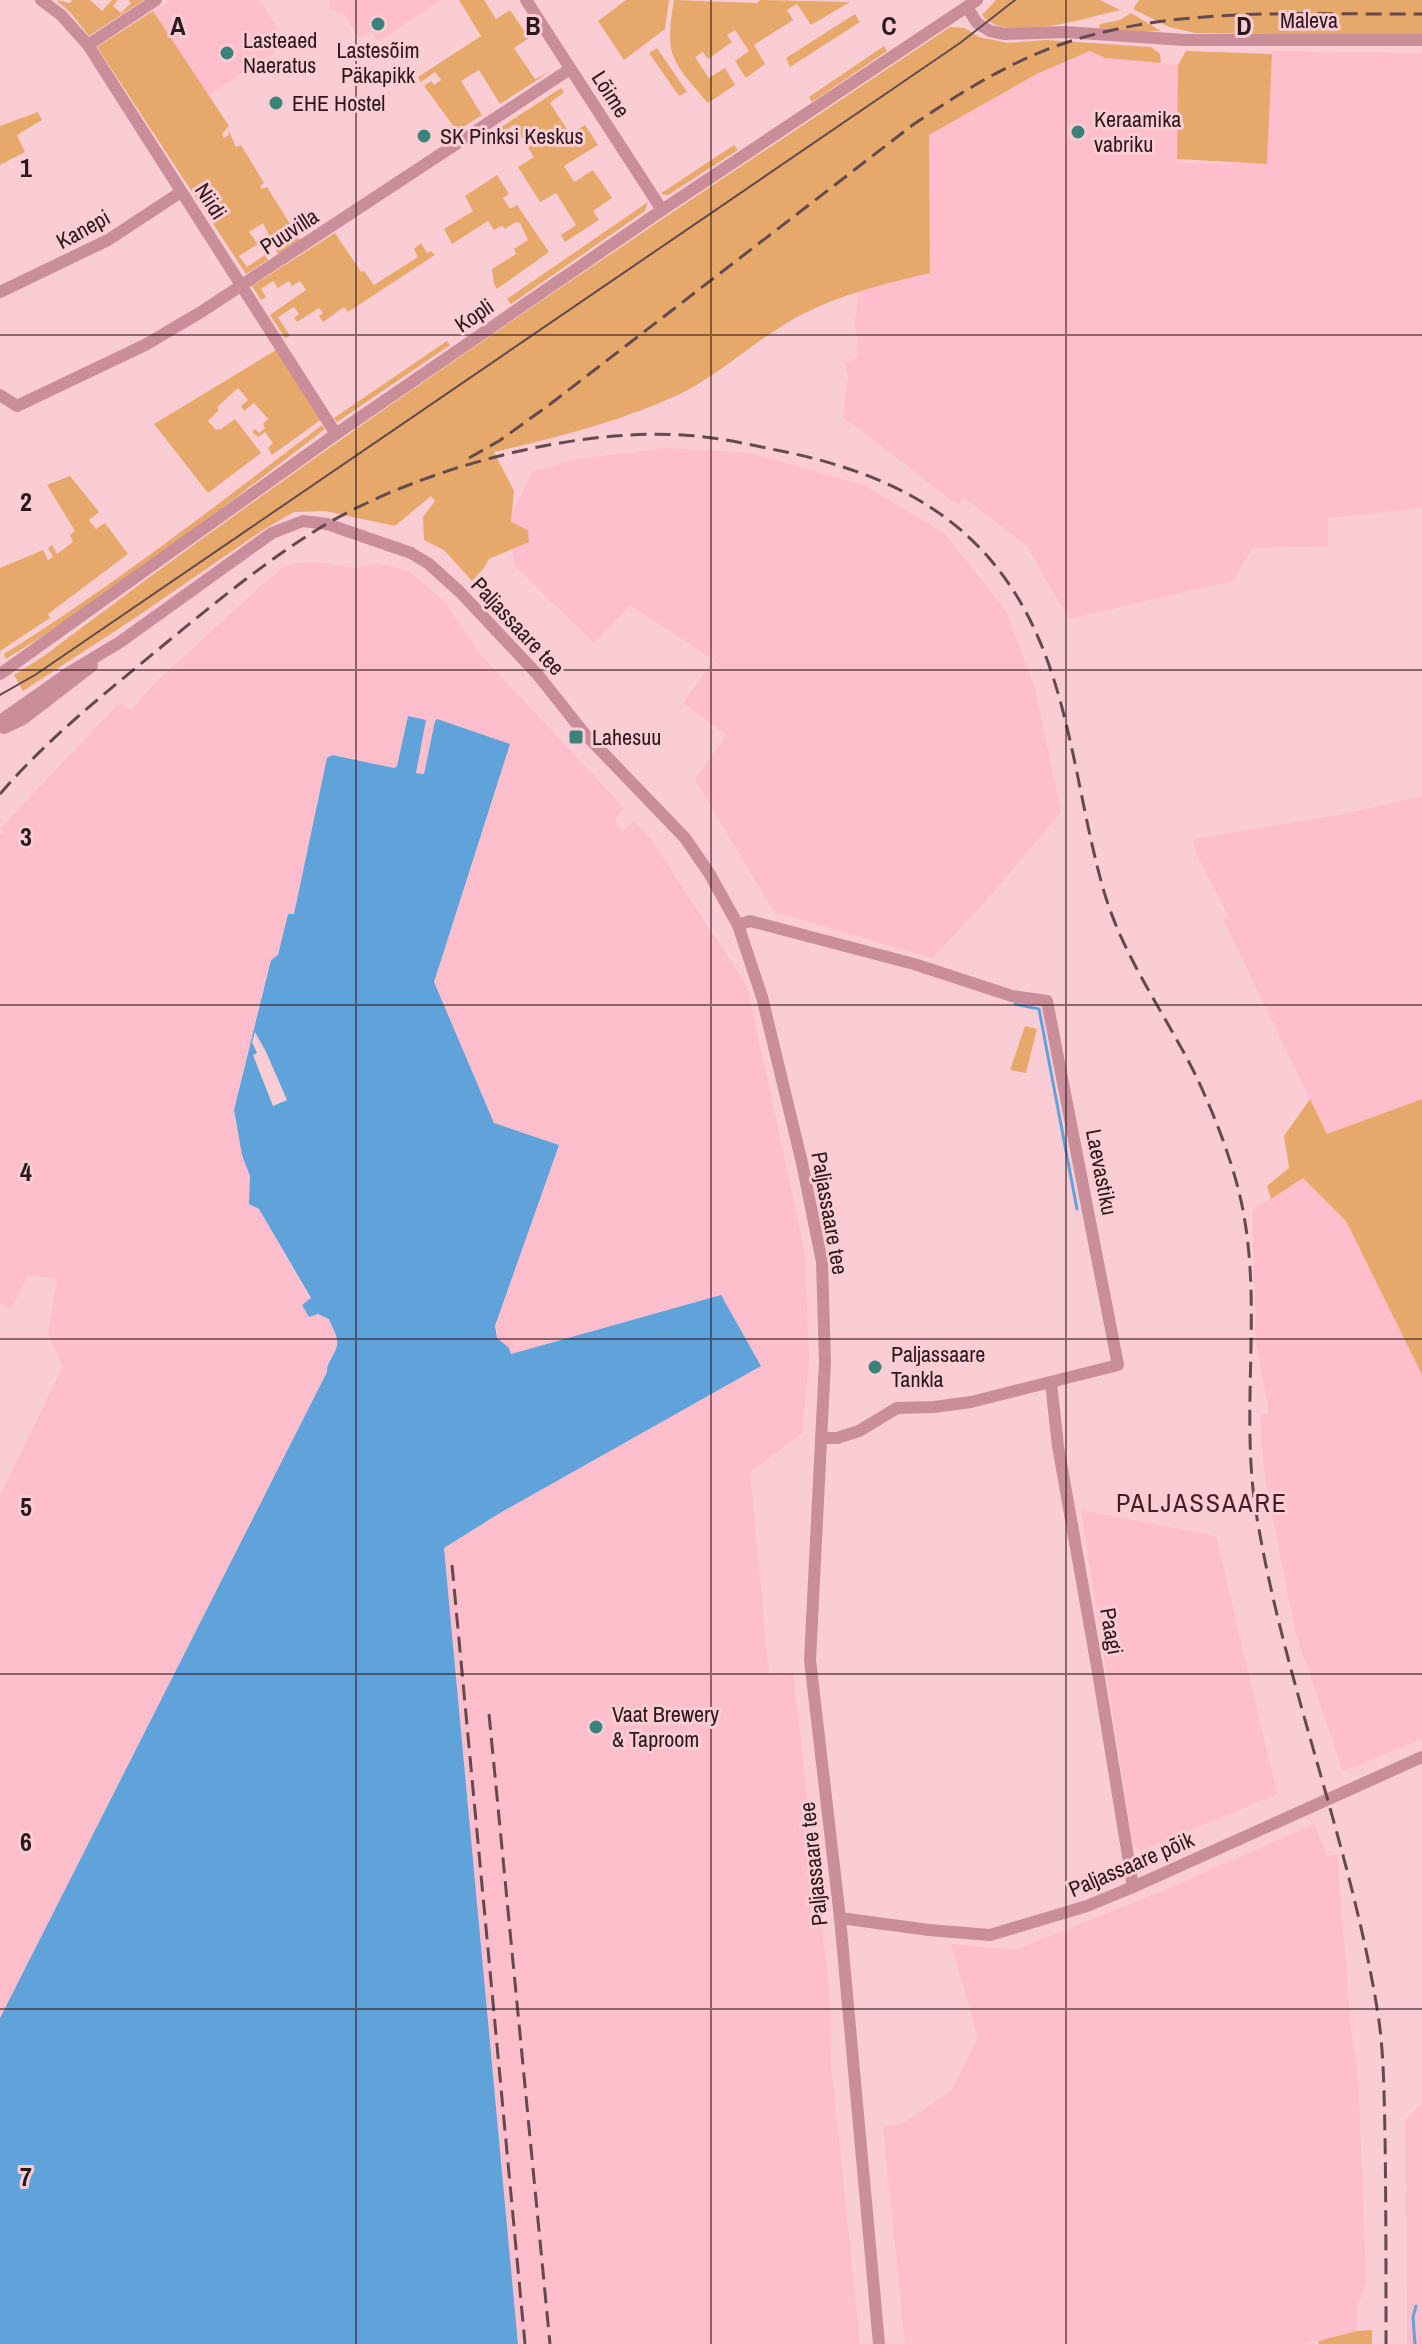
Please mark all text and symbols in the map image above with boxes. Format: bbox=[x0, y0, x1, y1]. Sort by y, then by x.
street label: Maleva bbox=[1280, 5, 1338, 35]
text: A bbox=[170, 8, 186, 43]
text: B bbox=[525, 8, 541, 43]
text: C bbox=[881, 8, 897, 43]
text: D bbox=[1236, 8, 1252, 43]
marker: Lastesõim Päkapikk bbox=[369, 15, 387, 33]
place label: Lasteaed Naeratus bbox=[243, 25, 317, 80]
place label: Lastesõim Päkapikk bbox=[336, 35, 420, 90]
marker: Lasteaed Naeratus bbox=[218, 44, 236, 62]
street label: Lõime bbox=[585, 65, 637, 123]
place label: EHE Hostel bbox=[292, 88, 385, 118]
marker: EHE Hostel bbox=[267, 94, 285, 112]
place label: Keraamika vabriku bbox=[1094, 104, 1181, 159]
place label: SK Pinksi Keskus bbox=[440, 121, 583, 151]
marker: Keraamika vabriku bbox=[1069, 123, 1087, 141]
marker: SK Pinksi Keskus bbox=[415, 127, 433, 145]
text: 1 bbox=[20, 150, 32, 185]
street label: Niidi bbox=[188, 177, 234, 225]
street label: Puuvilla bbox=[254, 201, 324, 261]
street label: Kanepi bbox=[51, 202, 115, 256]
street label: Kopli bbox=[449, 291, 499, 339]
text: 2 bbox=[20, 484, 32, 519]
street label: Paljassaare tee bbox=[465, 570, 571, 682]
place label: Lahesuu bbox=[592, 722, 661, 752]
marker: Lahesuu bbox=[567, 728, 585, 746]
text: 3 bbox=[20, 819, 32, 854]
street label: Laevastiku bbox=[1079, 1126, 1125, 1218]
street label: Paljassaare tee bbox=[804, 1149, 856, 1277]
text: 4 bbox=[20, 1154, 32, 1189]
place label: Paljassaare Tankla bbox=[891, 1339, 985, 1394]
marker: Paljassaare Tankla bbox=[866, 1358, 884, 1376]
district label: PALJASSAARE bbox=[1116, 1485, 1288, 1520]
text: 5 bbox=[20, 1489, 32, 1524]
street label: Paagi bbox=[1093, 1605, 1131, 1657]
place label: Vaat Brewery & Taproom bbox=[612, 1699, 719, 1754]
marker: Vaat Brewery & Taproom bbox=[587, 1718, 605, 1736]
street label: Paljassaare tee bbox=[792, 1801, 834, 1927]
text: 6 bbox=[20, 1824, 32, 1859]
street label: Paljassaare põik bbox=[1064, 1824, 1199, 1904]
text: 7 bbox=[20, 2159, 32, 2194]

